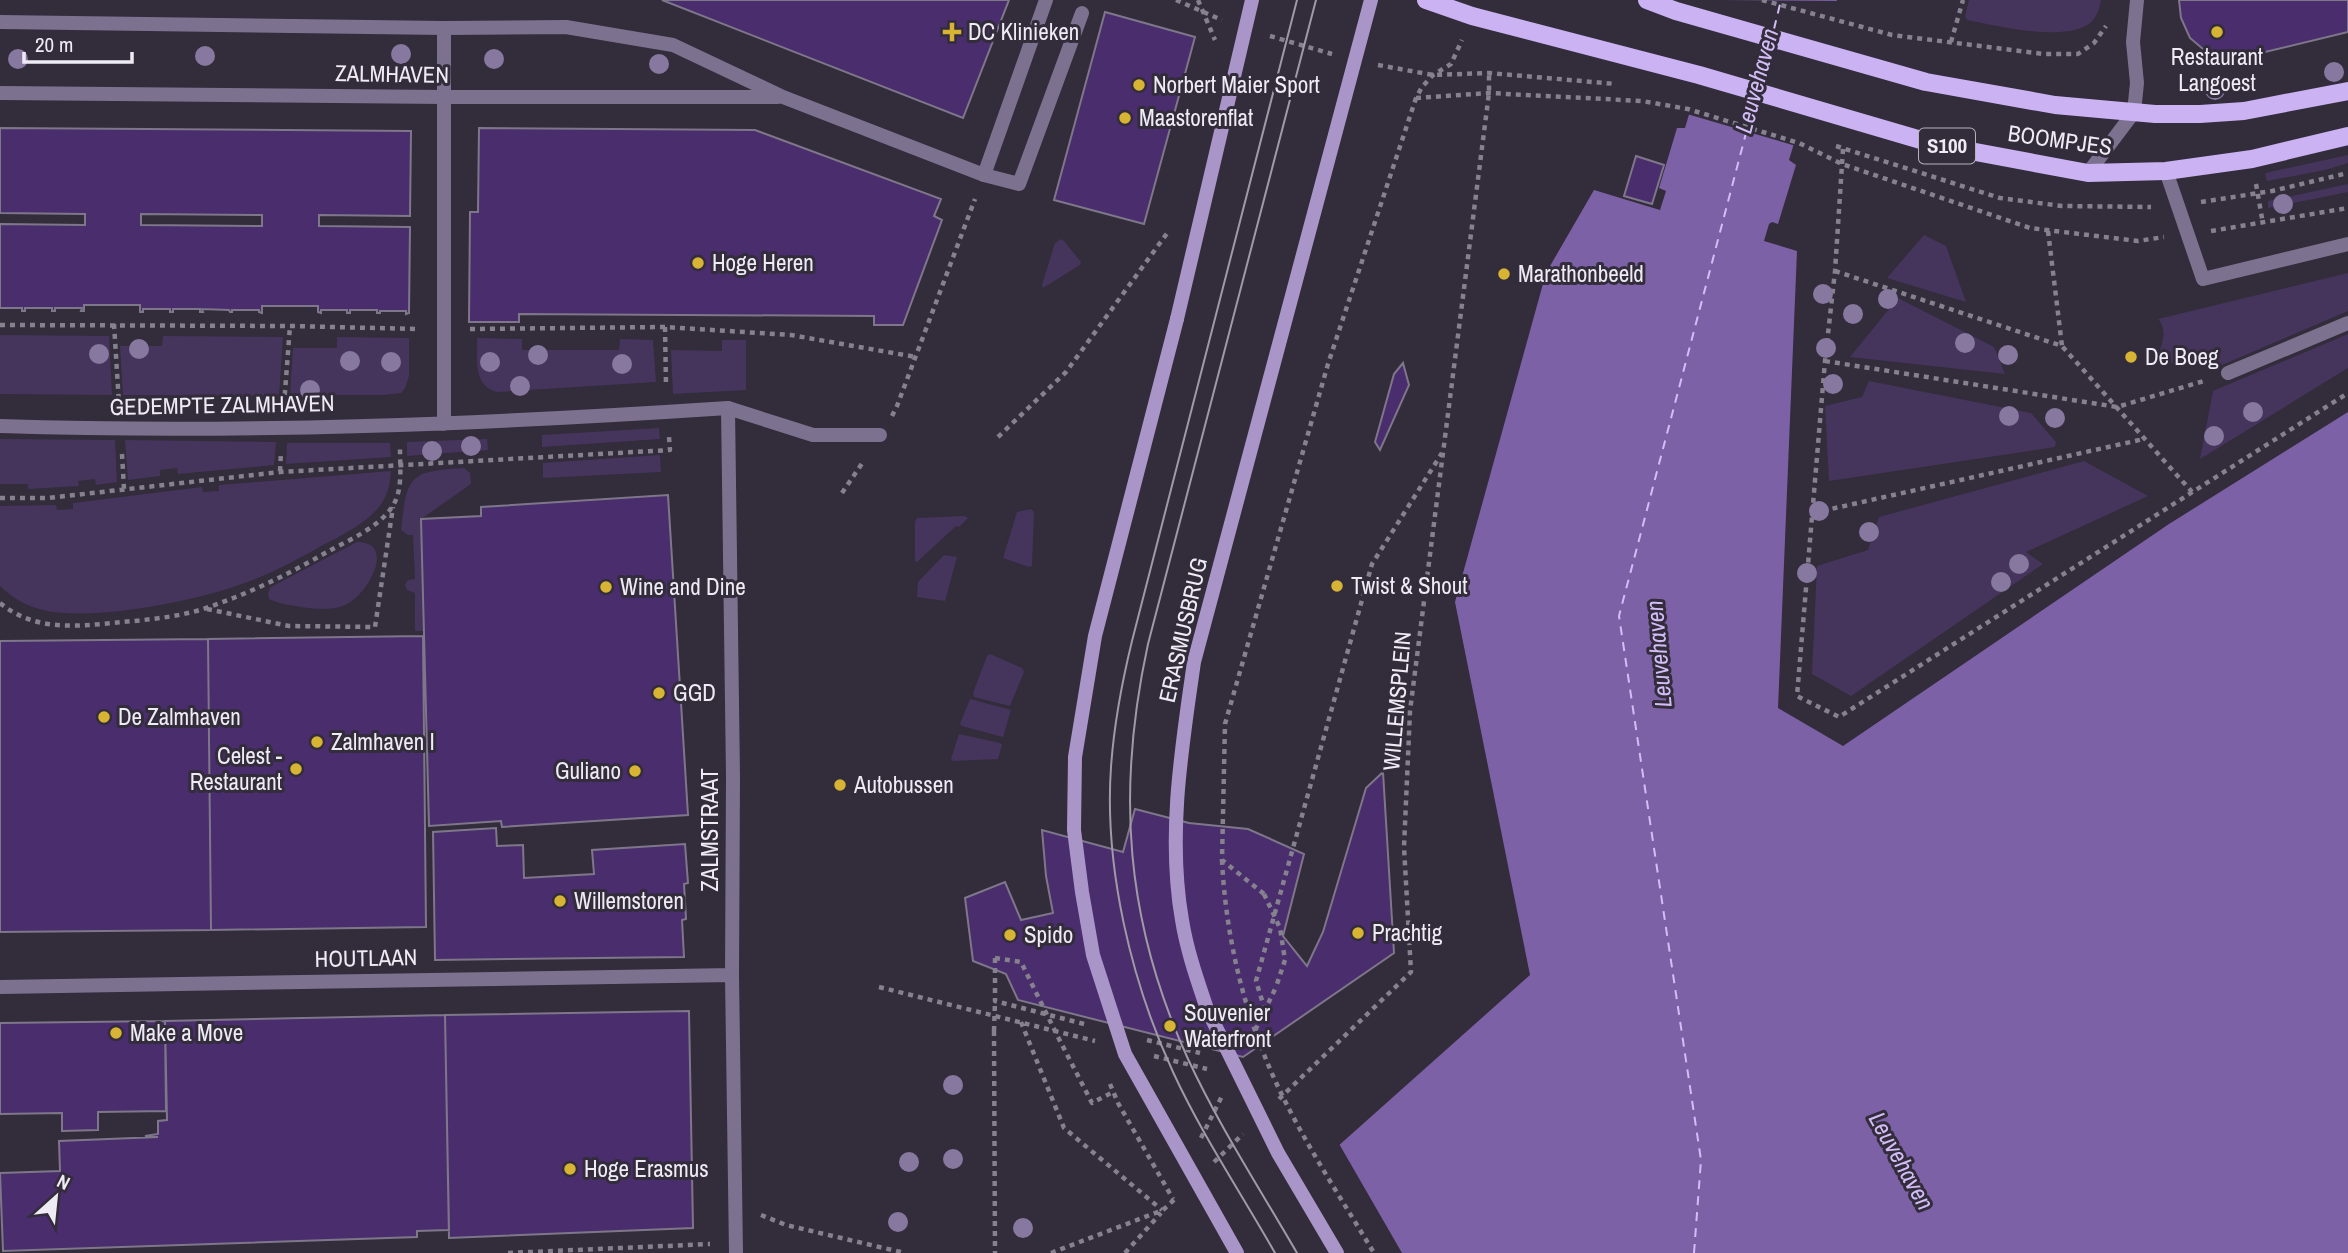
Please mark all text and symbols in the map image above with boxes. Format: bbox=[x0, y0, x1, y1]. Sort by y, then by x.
place label: DC Klinieken bbox=[968, 16, 1079, 47]
scale bar bbox=[24, 21, 133, 65]
marker: DC Klinieken bbox=[942, 22, 962, 42]
marker: Restaurant Langoest bbox=[2209, 24, 2225, 40]
water label: Leuvehaven bbox=[1727, 25, 1785, 137]
text: 20 m bbox=[35, 30, 73, 59]
place label: Restaurant Langoest bbox=[2171, 41, 2263, 98]
street label: ZALMHAVEN bbox=[335, 57, 449, 90]
place label: Norbert Maier Sport bbox=[1153, 69, 1320, 100]
marker: Norbert Maier Sport bbox=[1131, 77, 1147, 93]
place label: Maastorenflat bbox=[1139, 102, 1253, 133]
marker: Maastorenflat bbox=[1117, 110, 1133, 126]
street label: BOOMPJES bbox=[2006, 117, 2114, 162]
road number: S100 bbox=[1919, 128, 1975, 164]
place label: Hoge Heren bbox=[712, 247, 814, 278]
marker: Hoge Heren bbox=[690, 255, 706, 271]
place label: Marathonbeeld bbox=[1518, 258, 1644, 289]
marker: Marathonbeeld bbox=[1496, 266, 1512, 282]
place label: De Boeg bbox=[2145, 341, 2219, 372]
marker: De Boeg bbox=[2123, 349, 2139, 365]
street label: GEDEMPTE ZALMHAVEN bbox=[109, 387, 335, 422]
street label: ERASMUSBRUG bbox=[1151, 554, 1214, 705]
place label: Twist & Shout bbox=[1351, 570, 1467, 601]
place label: Wine and Dine bbox=[620, 571, 746, 602]
marker: Twist & Shout bbox=[1329, 578, 1345, 594]
marker: Wine and Dine bbox=[598, 579, 614, 595]
water label: Leuvehaven bbox=[1637, 599, 1679, 709]
street label: WILLEMSPLEIN bbox=[1375, 630, 1418, 772]
place label: GGD bbox=[673, 677, 716, 708]
marker: GGD bbox=[651, 685, 667, 701]
place label: De Zalmhaven bbox=[118, 701, 241, 732]
marker: De Zalmhaven bbox=[96, 709, 112, 725]
place label: Zalmhaven I bbox=[331, 726, 435, 757]
marker: Zalmhaven I bbox=[309, 734, 325, 750]
place label: Celest - Restaurant bbox=[190, 740, 283, 797]
place label: Guliano bbox=[555, 755, 621, 786]
marker: Celest - Restaurant bbox=[288, 761, 304, 777]
marker: Guliano bbox=[627, 763, 643, 779]
street label: ZALMSTRAAT bbox=[694, 768, 725, 892]
place label: Autobussen bbox=[853, 769, 954, 800]
marker: Autobussen bbox=[832, 777, 848, 793]
place label: Willemstoren bbox=[574, 885, 684, 916]
marker: Willemstoren bbox=[552, 893, 568, 909]
place label: Prachtig bbox=[1372, 917, 1443, 948]
place label: Spido bbox=[1024, 919, 1073, 950]
marker: Prachtig bbox=[1350, 925, 1366, 941]
marker: Spido bbox=[1002, 927, 1018, 943]
street label: HOUTLAAN bbox=[314, 941, 418, 974]
place label: Souvenier Waterfront bbox=[1184, 997, 1271, 1054]
place label: Make a Move bbox=[130, 1017, 243, 1048]
marker: Souvenier Waterfront bbox=[1162, 1018, 1178, 1034]
marker: Make a Move bbox=[108, 1025, 124, 1041]
water label: Leuvehaven bbox=[1862, 1106, 1942, 1215]
place label: Hoge Erasmus bbox=[584, 1153, 709, 1184]
marker: Hoge Erasmus bbox=[562, 1161, 578, 1177]
north arrow bbox=[21, 1162, 91, 1232]
text: N bbox=[53, 1168, 75, 1196]

